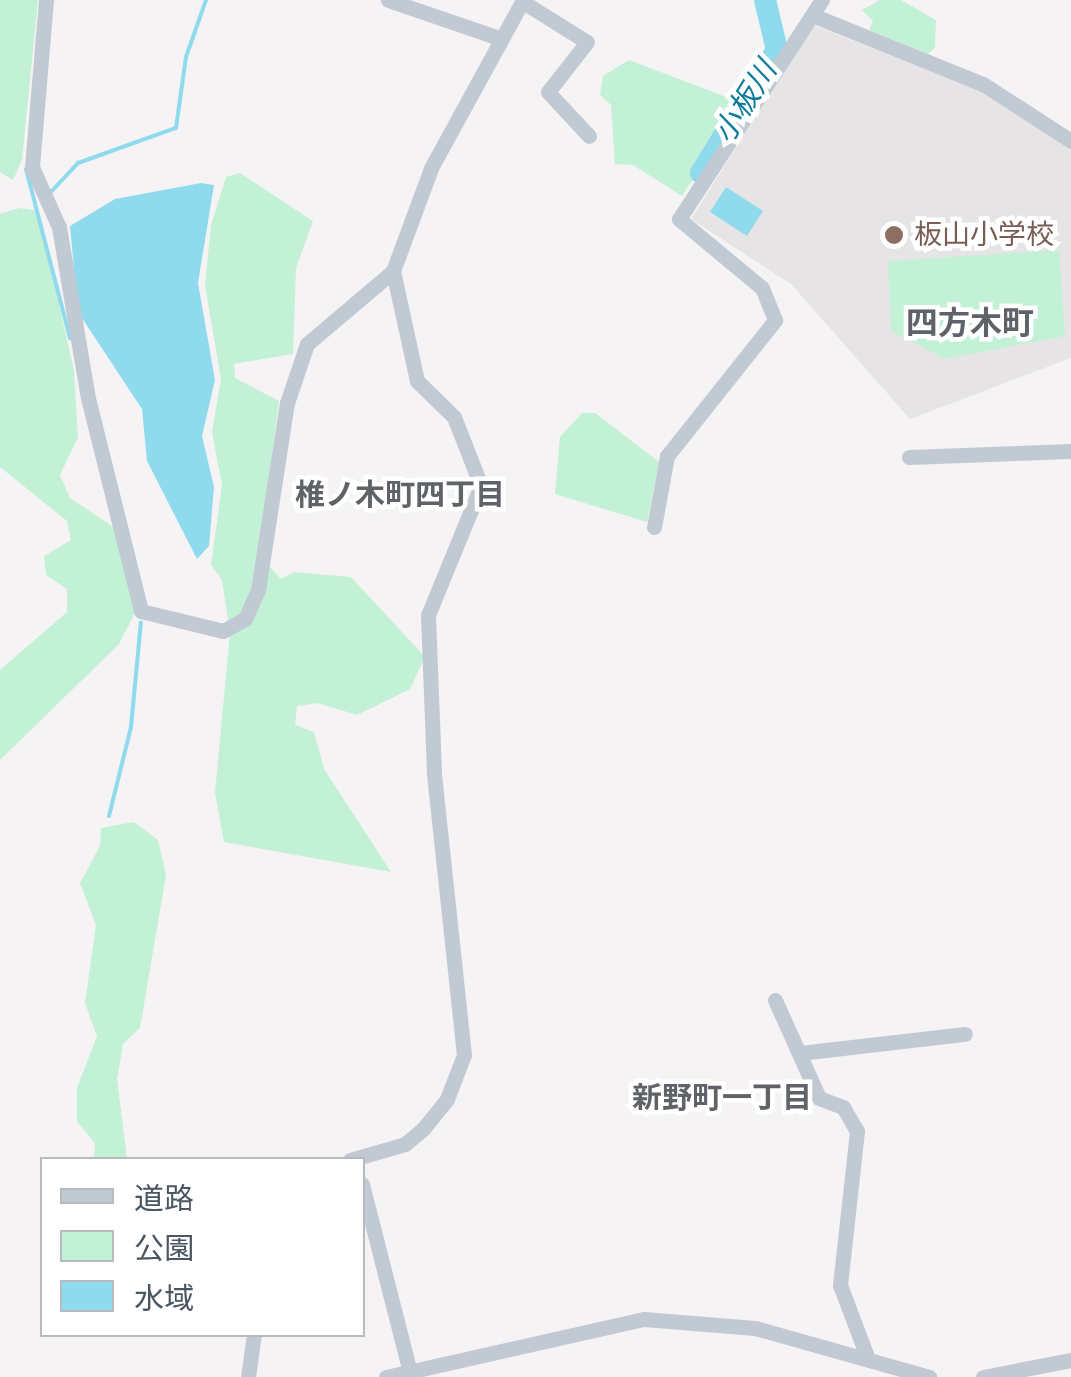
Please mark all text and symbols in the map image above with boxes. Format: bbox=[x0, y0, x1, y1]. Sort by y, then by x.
water label: 小板川 bbox=[706, 54, 784, 150]
place label: 板山小学校 bbox=[914, 218, 1054, 252]
marker: 板山小学校 bbox=[883, 224, 905, 246]
district label: 四方木町 bbox=[906, 304, 1034, 342]
district label: 椎ノ木町四丁目 bbox=[295, 477, 505, 513]
district label: 新野町一丁目 bbox=[632, 1080, 812, 1116]
legend bbox=[40, 1157, 365, 1337]
text: 道路 bbox=[134, 1181, 194, 1216]
text: 公園 bbox=[134, 1231, 194, 1266]
text: 水域 bbox=[134, 1281, 194, 1316]

